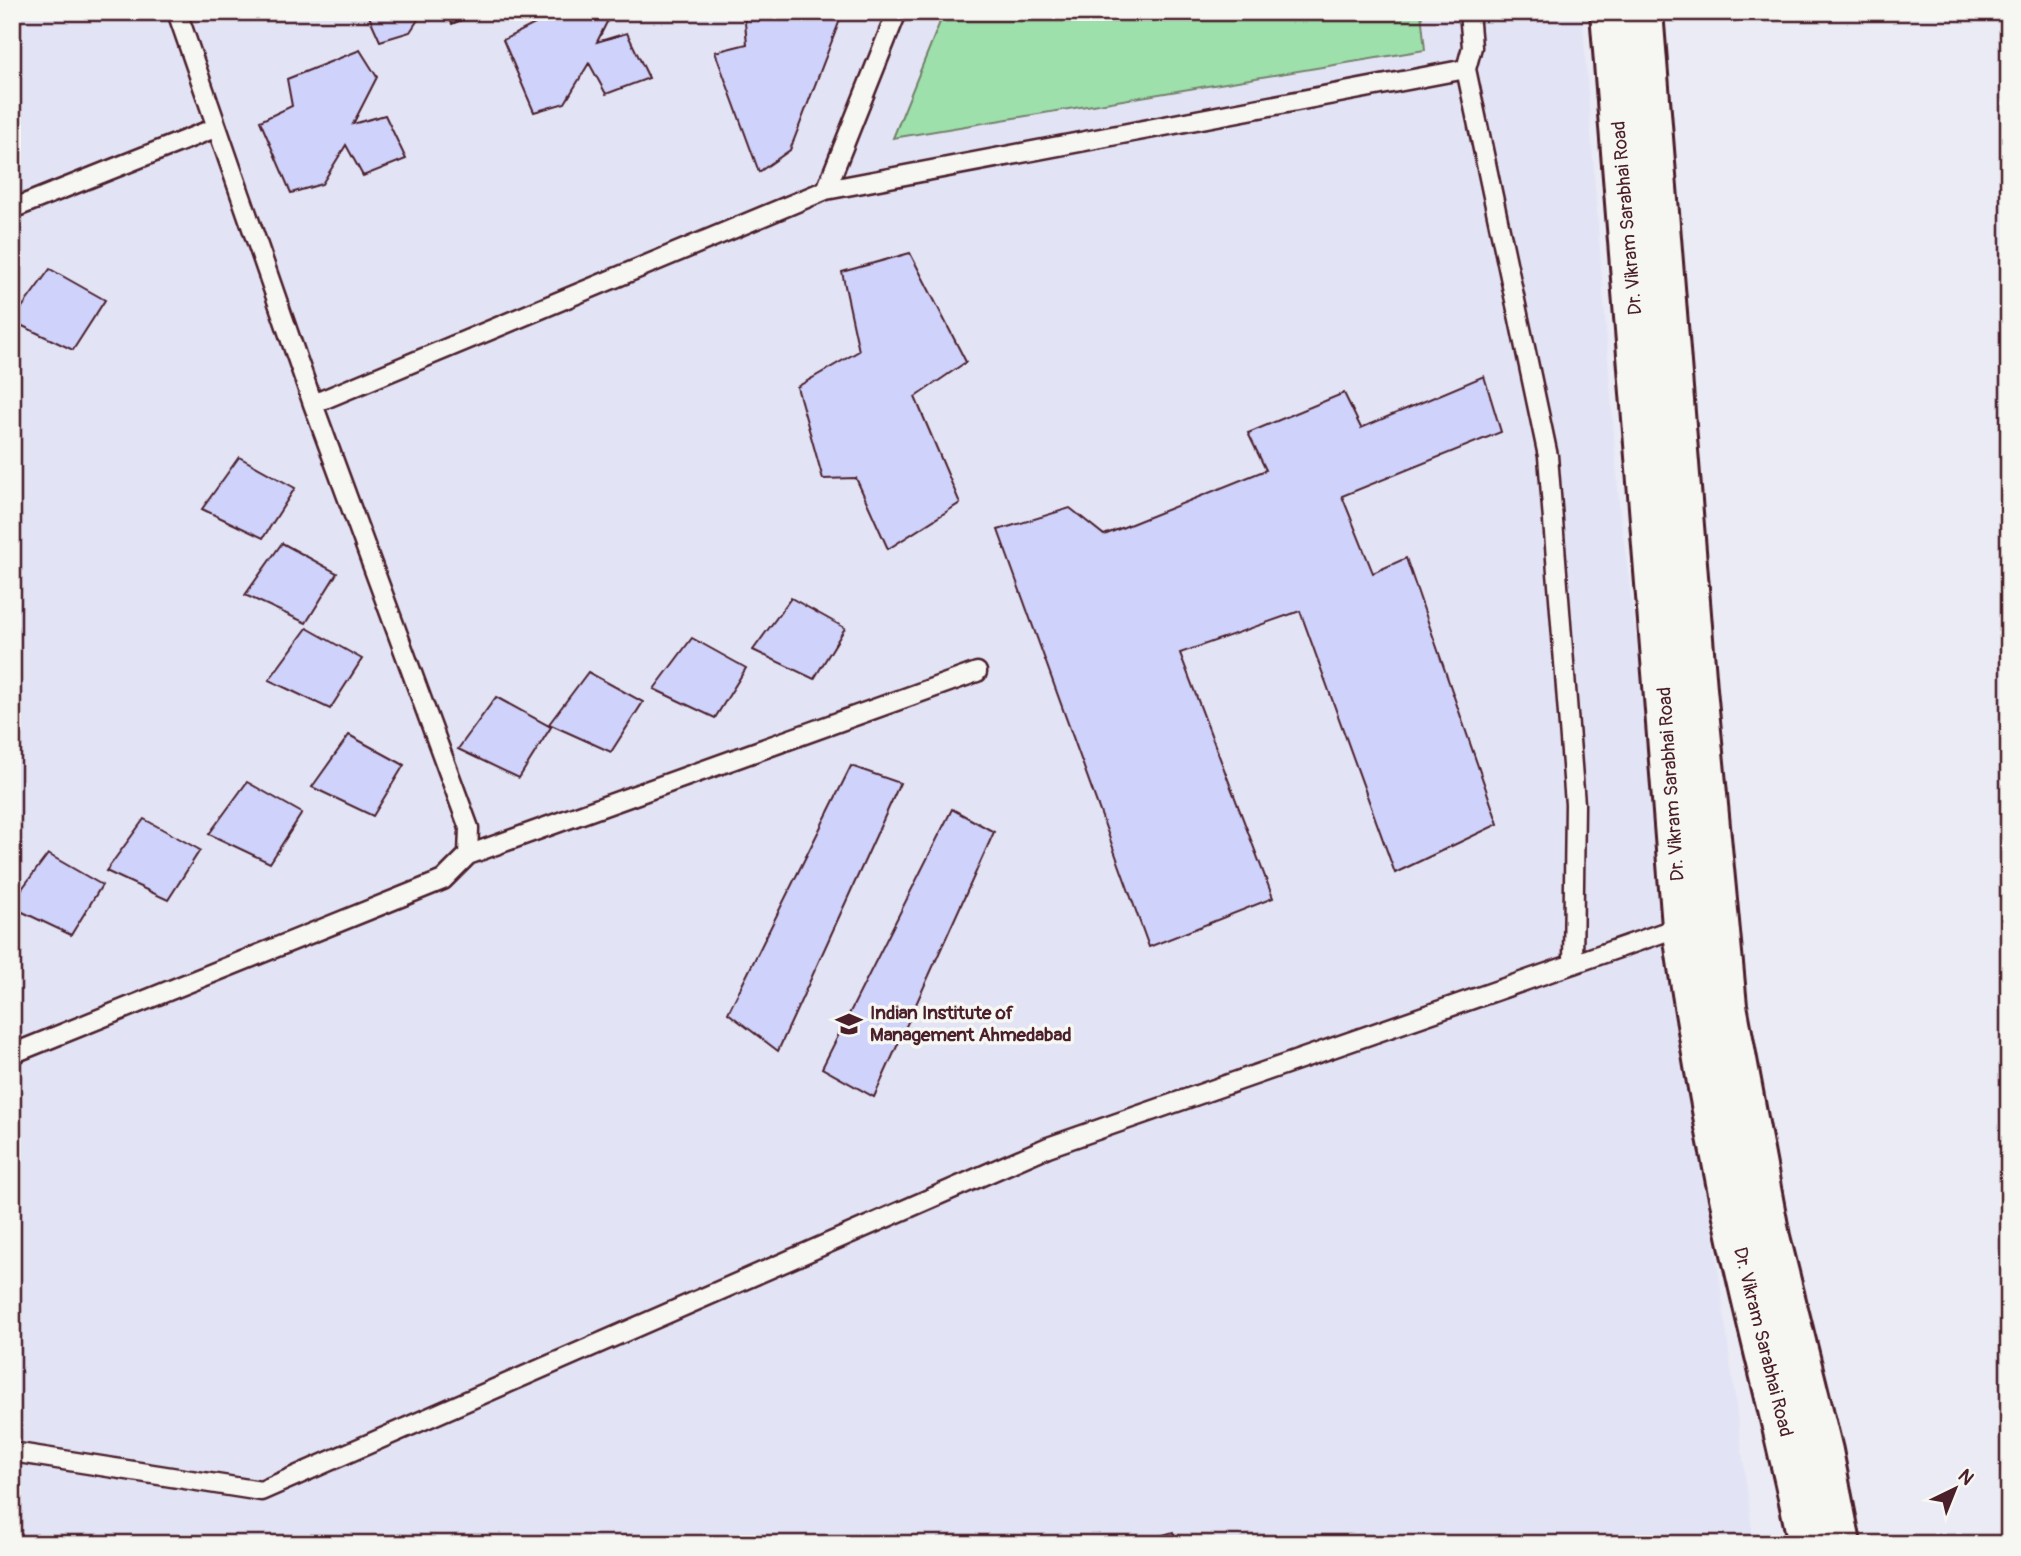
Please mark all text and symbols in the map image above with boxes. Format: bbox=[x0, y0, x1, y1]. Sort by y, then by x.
street label: Dr. Vikram Sarabhai Road bbox=[1607, 120, 1647, 316]
street label: Dr. Vikram Sarabhai Road bbox=[1652, 686, 1690, 882]
place label: Indian Institute of Management Ahmedabad bbox=[870, 1001, 1072, 1047]
school or university icon: Indian Institute of Management Ahmedabad bbox=[834, 1009, 864, 1039]
street label: Dr. Vikram Sarabhai Road bbox=[1728, 1245, 1798, 1439]
north arrow bbox=[1920, 1454, 1990, 1524]
text: N bbox=[1953, 1464, 1979, 1491]

